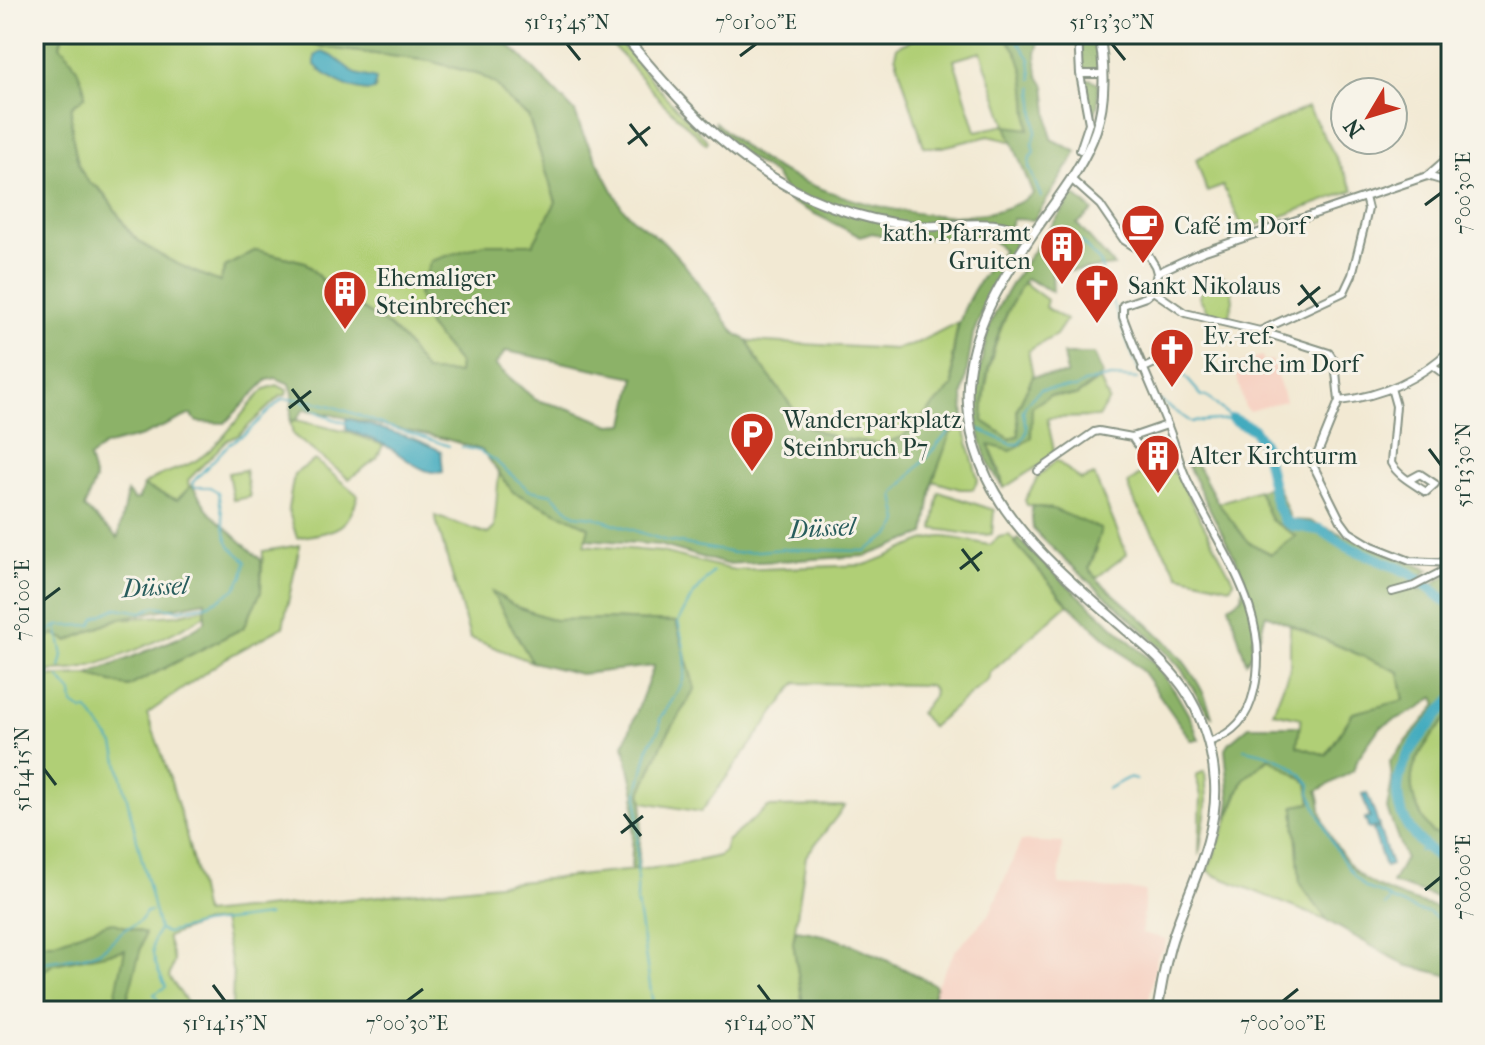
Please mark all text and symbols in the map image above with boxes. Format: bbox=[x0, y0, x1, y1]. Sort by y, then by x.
text: 51°13'45"N bbox=[524, 11, 610, 34]
text: 7°01'00"E bbox=[715, 11, 797, 34]
text: 51°13'30"N bbox=[1070, 11, 1154, 34]
north arrow bbox=[1329, 76, 1409, 156]
text: N bbox=[1338, 113, 1369, 142]
text: 7°00'30"E bbox=[1452, 152, 1475, 234]
cafe icon: Café im Dorf bbox=[1119, 202, 1167, 265]
place label: Café im Dorf bbox=[1174, 212, 1312, 240]
place label: kath. Pfarramt Gruiten bbox=[882, 219, 1031, 275]
building icon: kath. Pfarramt Gruiten bbox=[1038, 223, 1086, 286]
church icon: Sankt Nikolaus bbox=[1073, 262, 1121, 325]
place label: Ehemaliger Steinbrecher bbox=[376, 264, 511, 320]
building icon: Ehemaliger Steinbrecher bbox=[321, 268, 369, 331]
place label: Sankt Nikolaus bbox=[1128, 272, 1281, 300]
place label: Ev.-ref. Kirche im Dorf bbox=[1203, 322, 1364, 378]
church icon: Ev.-ref. Kirche im Dorf bbox=[1148, 326, 1196, 389]
place label: Wanderparkplatz Steinbruch P7 bbox=[782, 406, 962, 462]
parking icon: Wanderparkplatz Steinbruch P7 bbox=[728, 410, 776, 473]
text: 51°13'30"N bbox=[1452, 423, 1475, 507]
building icon: Alter Kirchturm bbox=[1134, 432, 1182, 495]
place label: Alter Kirchturm bbox=[1188, 442, 1358, 470]
water label: Düssel bbox=[786, 511, 858, 545]
text: 7°01'00"E bbox=[11, 559, 34, 641]
water label: Düssel bbox=[119, 570, 191, 604]
text: 51°14'15"N bbox=[11, 727, 34, 811]
text: 7°00'00"E bbox=[1452, 834, 1475, 920]
text: 51°14'15"N bbox=[183, 1012, 267, 1035]
text: 7°00'30"E bbox=[366, 1012, 448, 1035]
text: 51°14'00"N bbox=[724, 1012, 816, 1035]
text: 7°00'00"E bbox=[1240, 1012, 1326, 1035]

